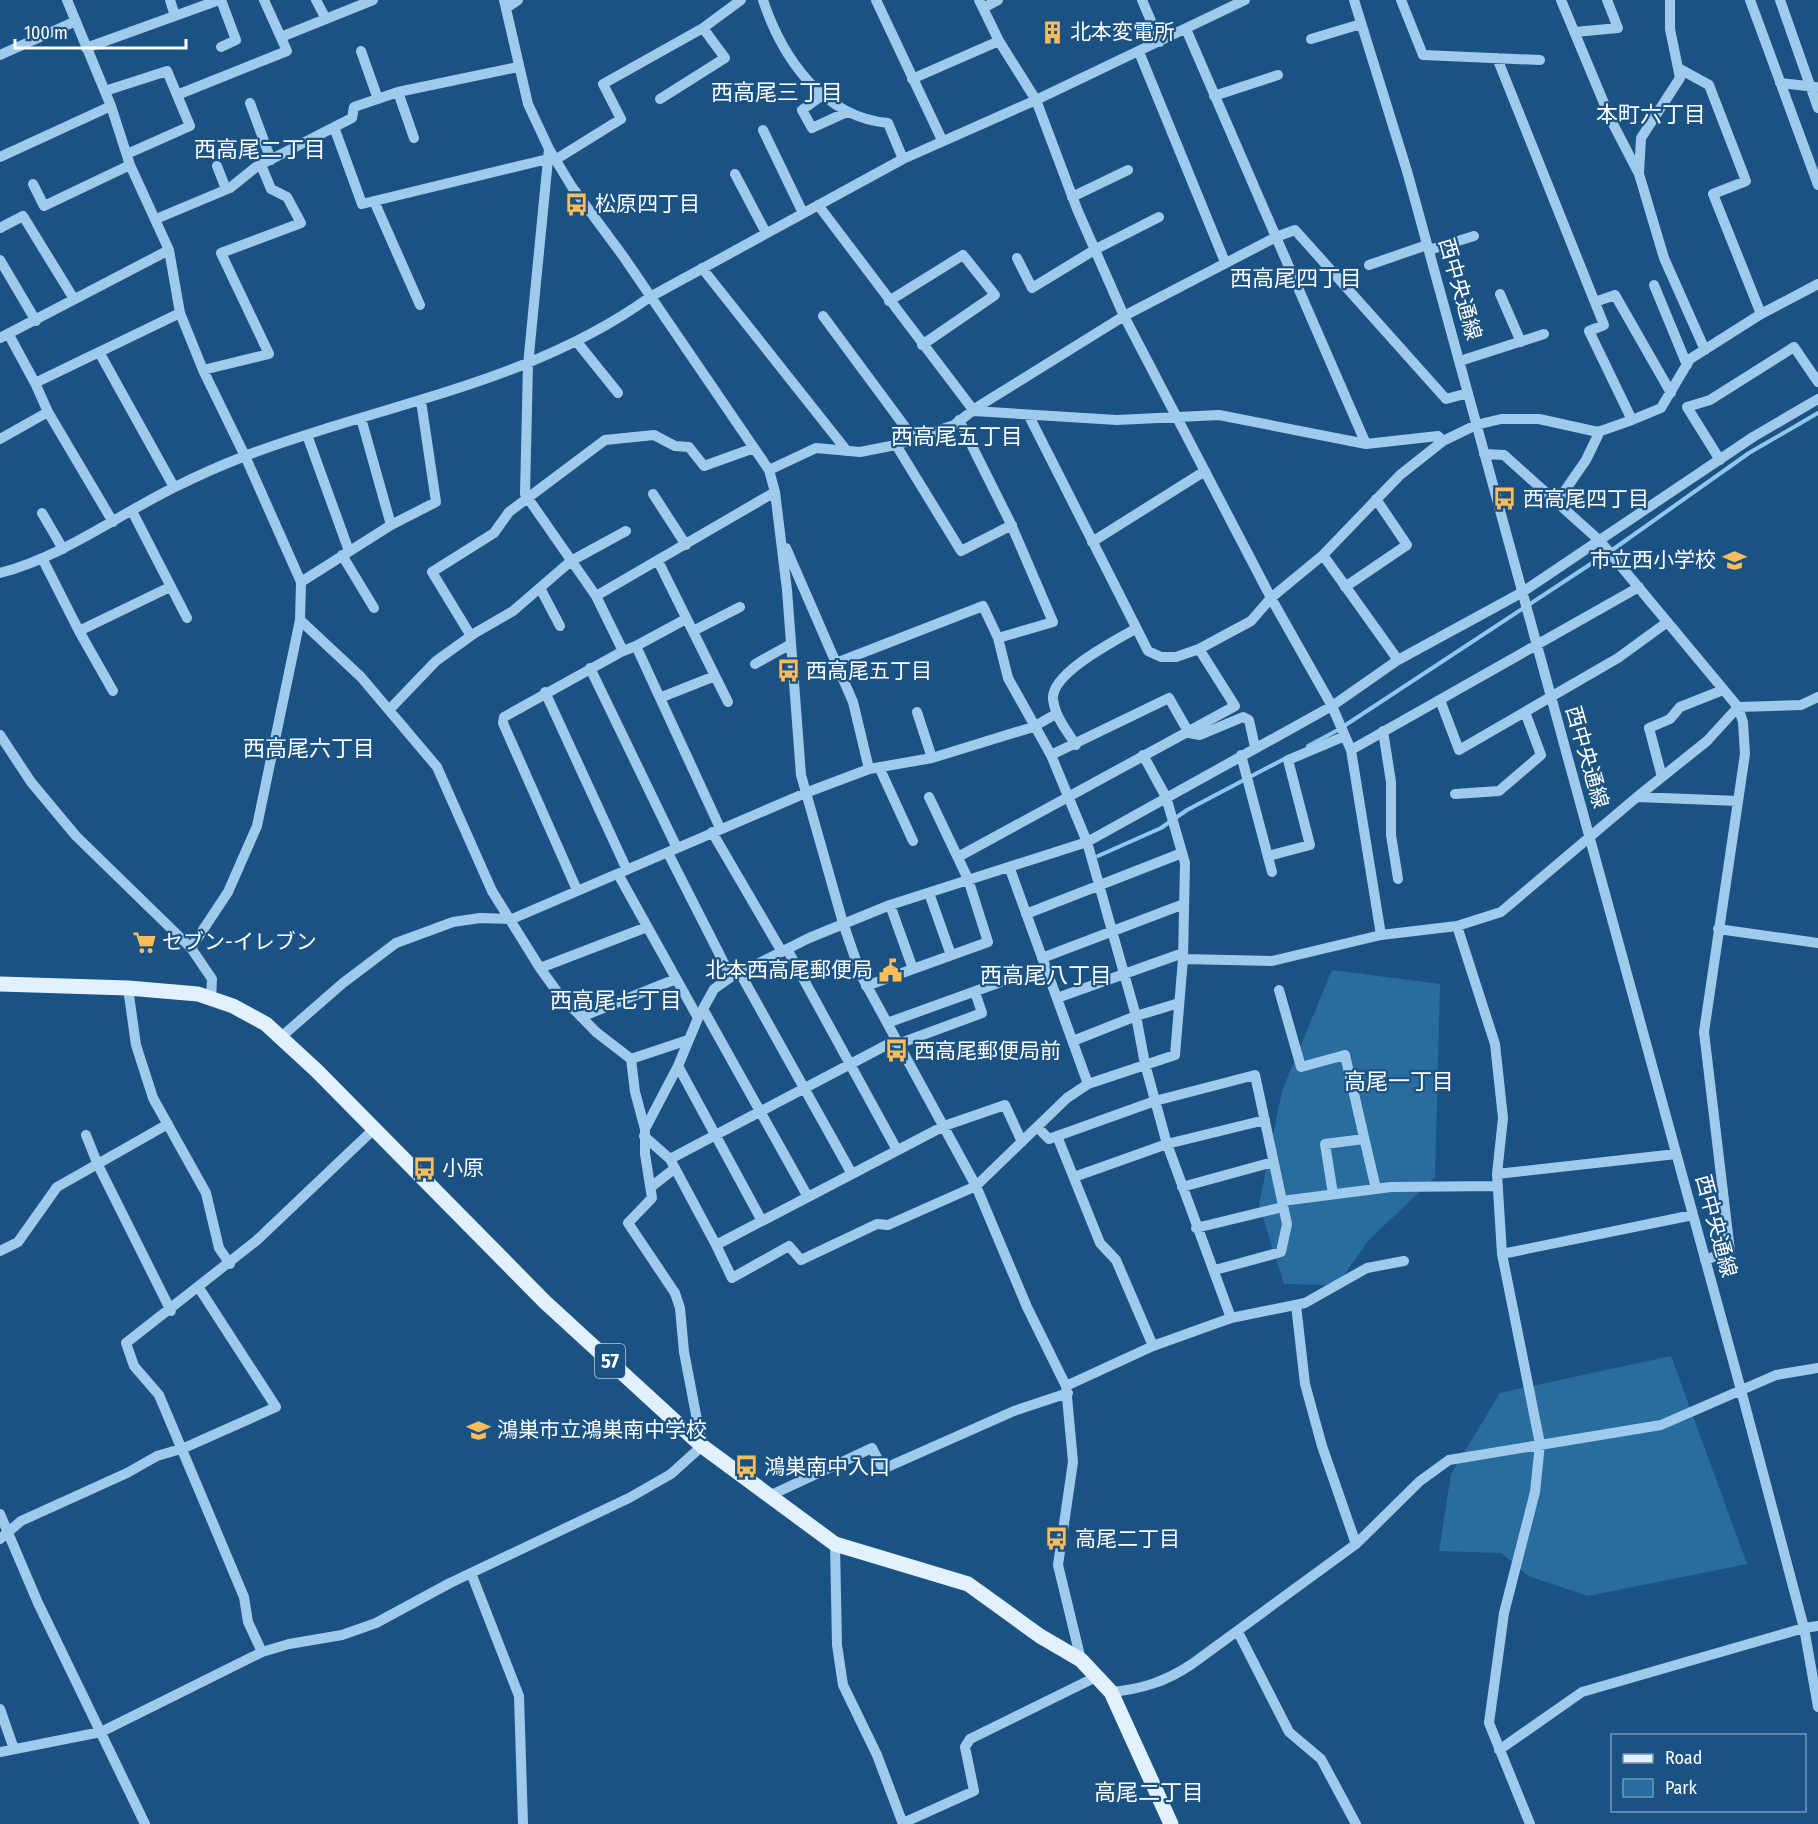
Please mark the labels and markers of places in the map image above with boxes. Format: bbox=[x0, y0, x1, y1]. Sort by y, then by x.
building icon: 北本変電所 bbox=[1039, 19, 1065, 45]
place label: 北本変電所 bbox=[1070, 19, 1175, 45]
bus stop icon: 松原四丁目 bbox=[564, 191, 590, 217]
place label: 松原四丁目 bbox=[595, 191, 700, 217]
bus stop icon: 西高尾四丁目 bbox=[1492, 486, 1518, 512]
place label: 西高尾四丁目 bbox=[1523, 486, 1649, 512]
place label: 市立西小学校 bbox=[1590, 547, 1716, 573]
school or university icon: 市立西小学校 bbox=[1721, 547, 1747, 573]
bus stop icon: 西高尾五丁目 bbox=[775, 658, 801, 684]
place label: 西高尾五丁目 bbox=[806, 658, 932, 684]
supermarket icon: セブン-イレブン bbox=[131, 929, 157, 955]
place label: セブン-イレブン bbox=[162, 929, 317, 955]
place label: 北本西高尾郵便局 bbox=[705, 957, 873, 983]
public building icon: 北本西高尾郵便局 bbox=[878, 957, 904, 983]
bus stop icon: 西高尾郵便局前 bbox=[883, 1038, 909, 1064]
place label: 西高尾郵便局前 bbox=[914, 1038, 1061, 1064]
bus stop icon: 小原 bbox=[411, 1155, 437, 1181]
place label: 小原 bbox=[442, 1155, 484, 1181]
school or university icon: 鴻巣市立鴻巣南中学校 bbox=[466, 1417, 492, 1443]
place label: 鴻巣市立鴻巣南中学校 bbox=[497, 1417, 707, 1443]
bus stop icon: 鴻巣南中入口 bbox=[733, 1454, 759, 1480]
place label: 鴻巣南中入口 bbox=[764, 1454, 890, 1480]
bus stop icon: 高尾二丁目 bbox=[1044, 1526, 1070, 1552]
place label: 高尾二丁目 bbox=[1075, 1526, 1180, 1552]

